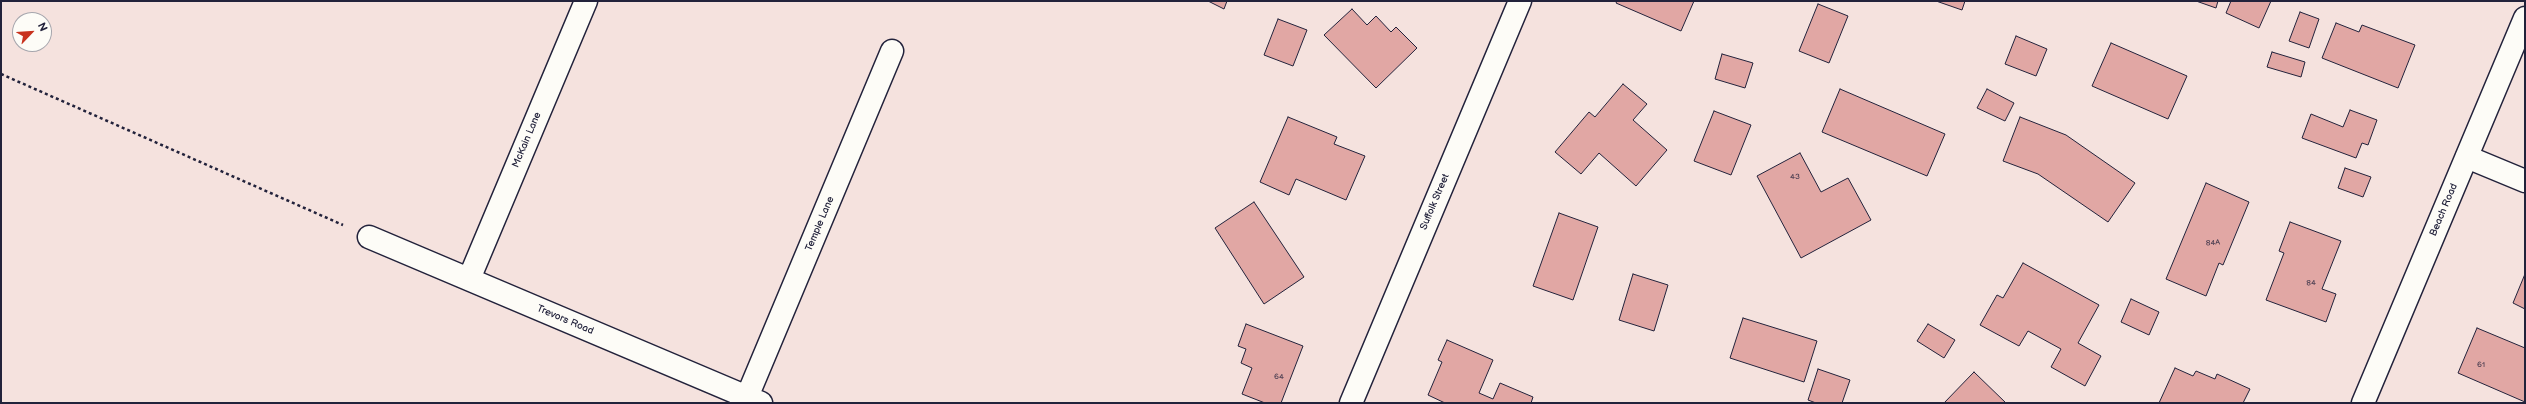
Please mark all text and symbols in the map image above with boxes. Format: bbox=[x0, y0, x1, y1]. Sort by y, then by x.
north arrow bbox=[12, 12, 52, 52]
text: N bbox=[35, 21, 50, 34]
street label: McKain Lane bbox=[510, 110, 544, 170]
street label: Suffolk Street bbox=[1418, 172, 1452, 232]
house number: 43 bbox=[1790, 172, 1800, 182]
street label: Beach Road bbox=[2428, 182, 2460, 238]
street label: Temple Lane bbox=[803, 195, 837, 253]
house number: 84A bbox=[2206, 238, 2220, 248]
house number: 84 bbox=[2306, 278, 2316, 288]
street label: Trevors Road bbox=[535, 303, 595, 337]
house number: 61 bbox=[2477, 360, 2485, 370]
house number: 64 bbox=[1274, 372, 1284, 382]

